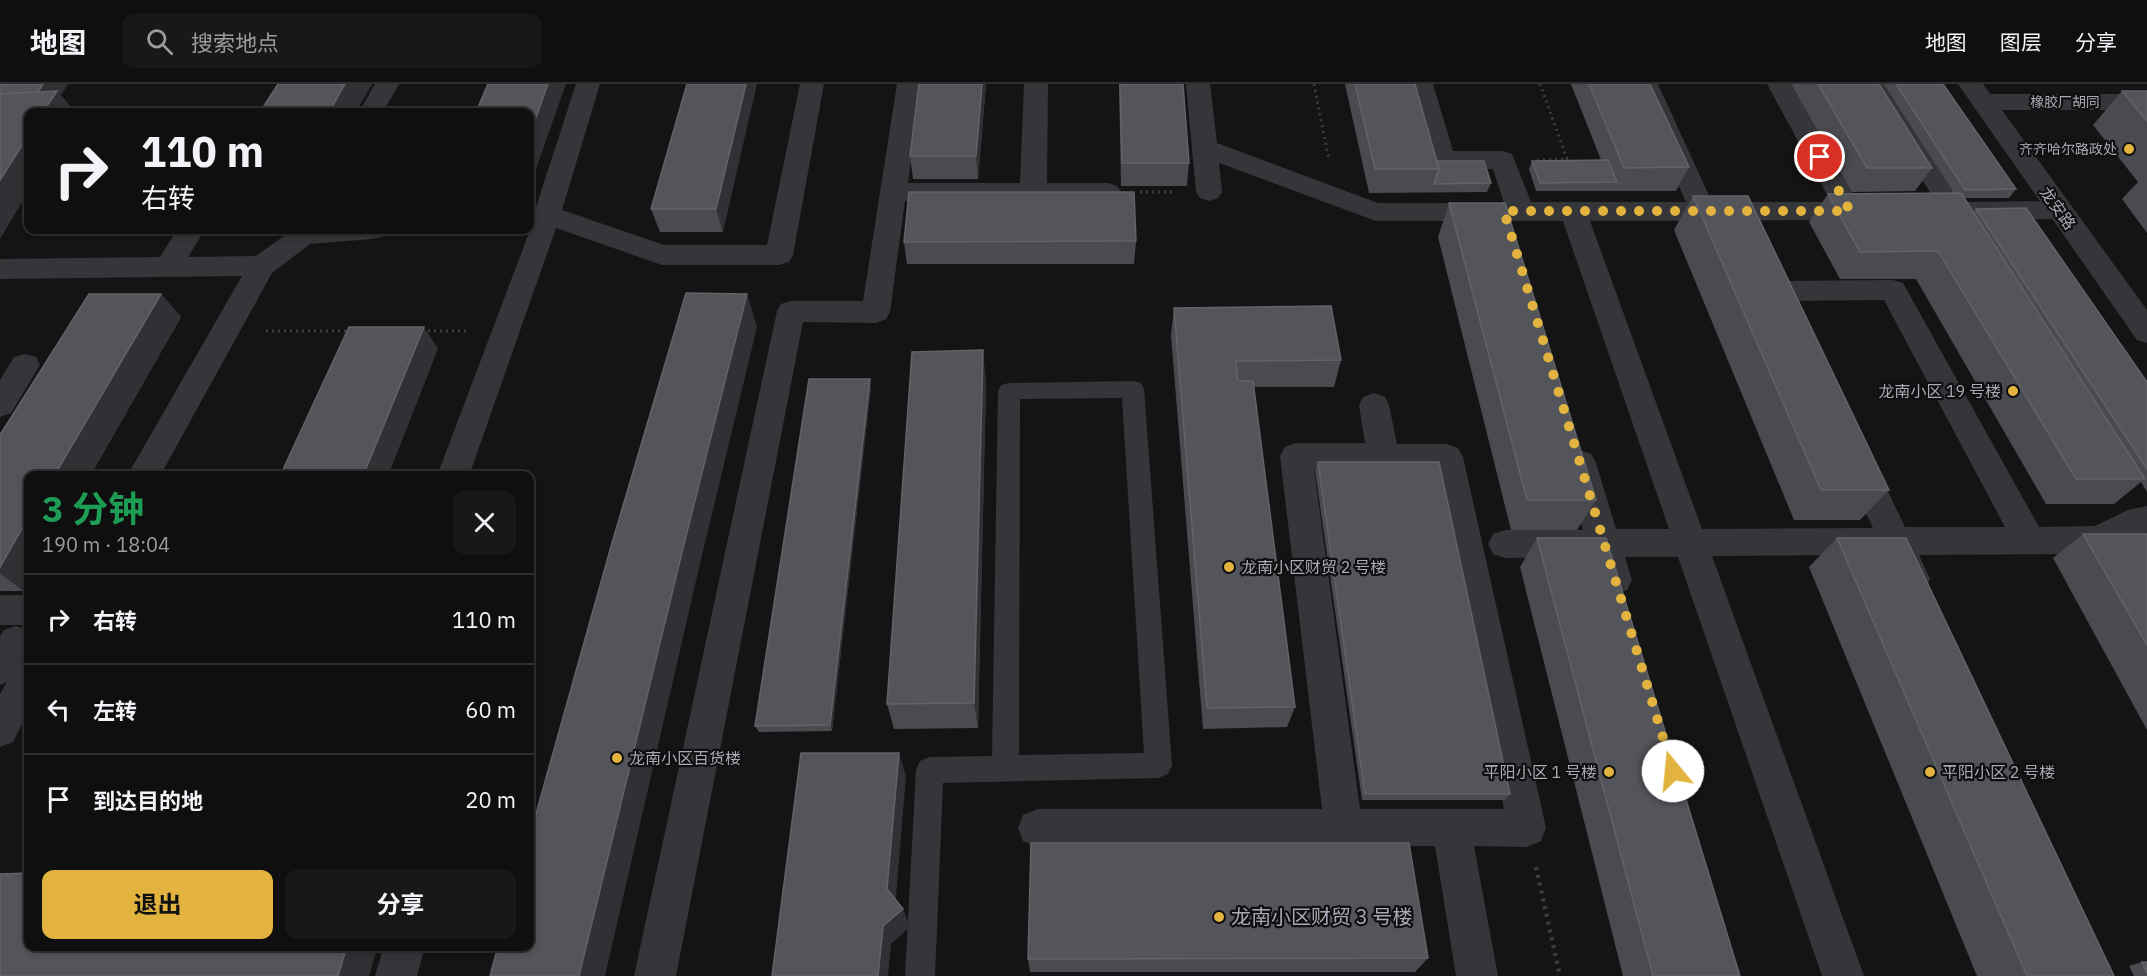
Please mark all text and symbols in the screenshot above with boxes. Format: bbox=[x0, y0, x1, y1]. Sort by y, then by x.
search box bbox=[122, 14, 542, 68]
text: 地图 bbox=[30, 24, 86, 61]
icon: search bbox=[143, 25, 176, 58]
text: 搜索地点 bbox=[191, 28, 279, 57]
text: 地图 bbox=[1925, 28, 1967, 56]
text: 图层 bbox=[2000, 28, 2042, 56]
text: 分享 bbox=[2075, 28, 2117, 56]
street label: 橡胶厂胡同 bbox=[2030, 93, 2100, 111]
text: 110 m bbox=[141, 124, 264, 179]
pin bbox=[1794, 131, 1845, 182]
icon: right bbox=[42, 132, 120, 210]
icon: arrive bbox=[1803, 140, 1836, 173]
place label: 齐齐哈尔路政处 bbox=[2019, 140, 2117, 158]
marker: 齐齐哈尔路政处 bbox=[2122, 142, 2136, 156]
text: 右转 bbox=[141, 180, 195, 215]
street label: 龙安路 bbox=[2036, 183, 2080, 233]
place label: 龙南小区 19 号楼 bbox=[1878, 381, 2001, 401]
marker: 龙南小区 19 号楼 bbox=[2006, 384, 2020, 398]
text: 3 分钟 bbox=[42, 485, 144, 532]
button: close bbox=[453, 491, 516, 554]
text: 190 m · 18:04 bbox=[42, 531, 170, 558]
place label: 龙南小区财贸 2 号楼 bbox=[1241, 557, 1386, 577]
marker: 龙南小区财贸 2 号楼 bbox=[1222, 560, 1236, 574]
icon: right bbox=[42, 603, 75, 636]
text: 110 m bbox=[452, 605, 516, 634]
text: 右转 bbox=[93, 606, 137, 635]
icon: left bbox=[42, 693, 75, 726]
text: 60 m bbox=[465, 695, 516, 724]
text: 左转 bbox=[93, 696, 137, 725]
position arrow bbox=[1641, 739, 1705, 803]
place label: 龙南小区百货楼 bbox=[629, 748, 741, 768]
marker: 龙南小区百货楼 bbox=[610, 751, 624, 765]
place label: 平阳小区 1 号楼 bbox=[1484, 762, 1597, 782]
place label: 平阳小区 2 号楼 bbox=[1942, 762, 2055, 782]
marker: 平阳小区 1 号楼 bbox=[1602, 765, 1616, 779]
marker: 平阳小区 2 号楼 bbox=[1923, 765, 1937, 779]
icon: arrive bbox=[42, 783, 75, 816]
text: 20 m bbox=[465, 785, 516, 814]
text: 到达目的地 bbox=[93, 786, 203, 815]
button: 退出 bbox=[42, 870, 273, 939]
button: 分享 bbox=[285, 870, 516, 939]
place label: 龙南小区财贸 3 号楼 bbox=[1231, 903, 1412, 930]
marker: 龙南小区财贸 3 号楼 bbox=[1212, 910, 1226, 924]

